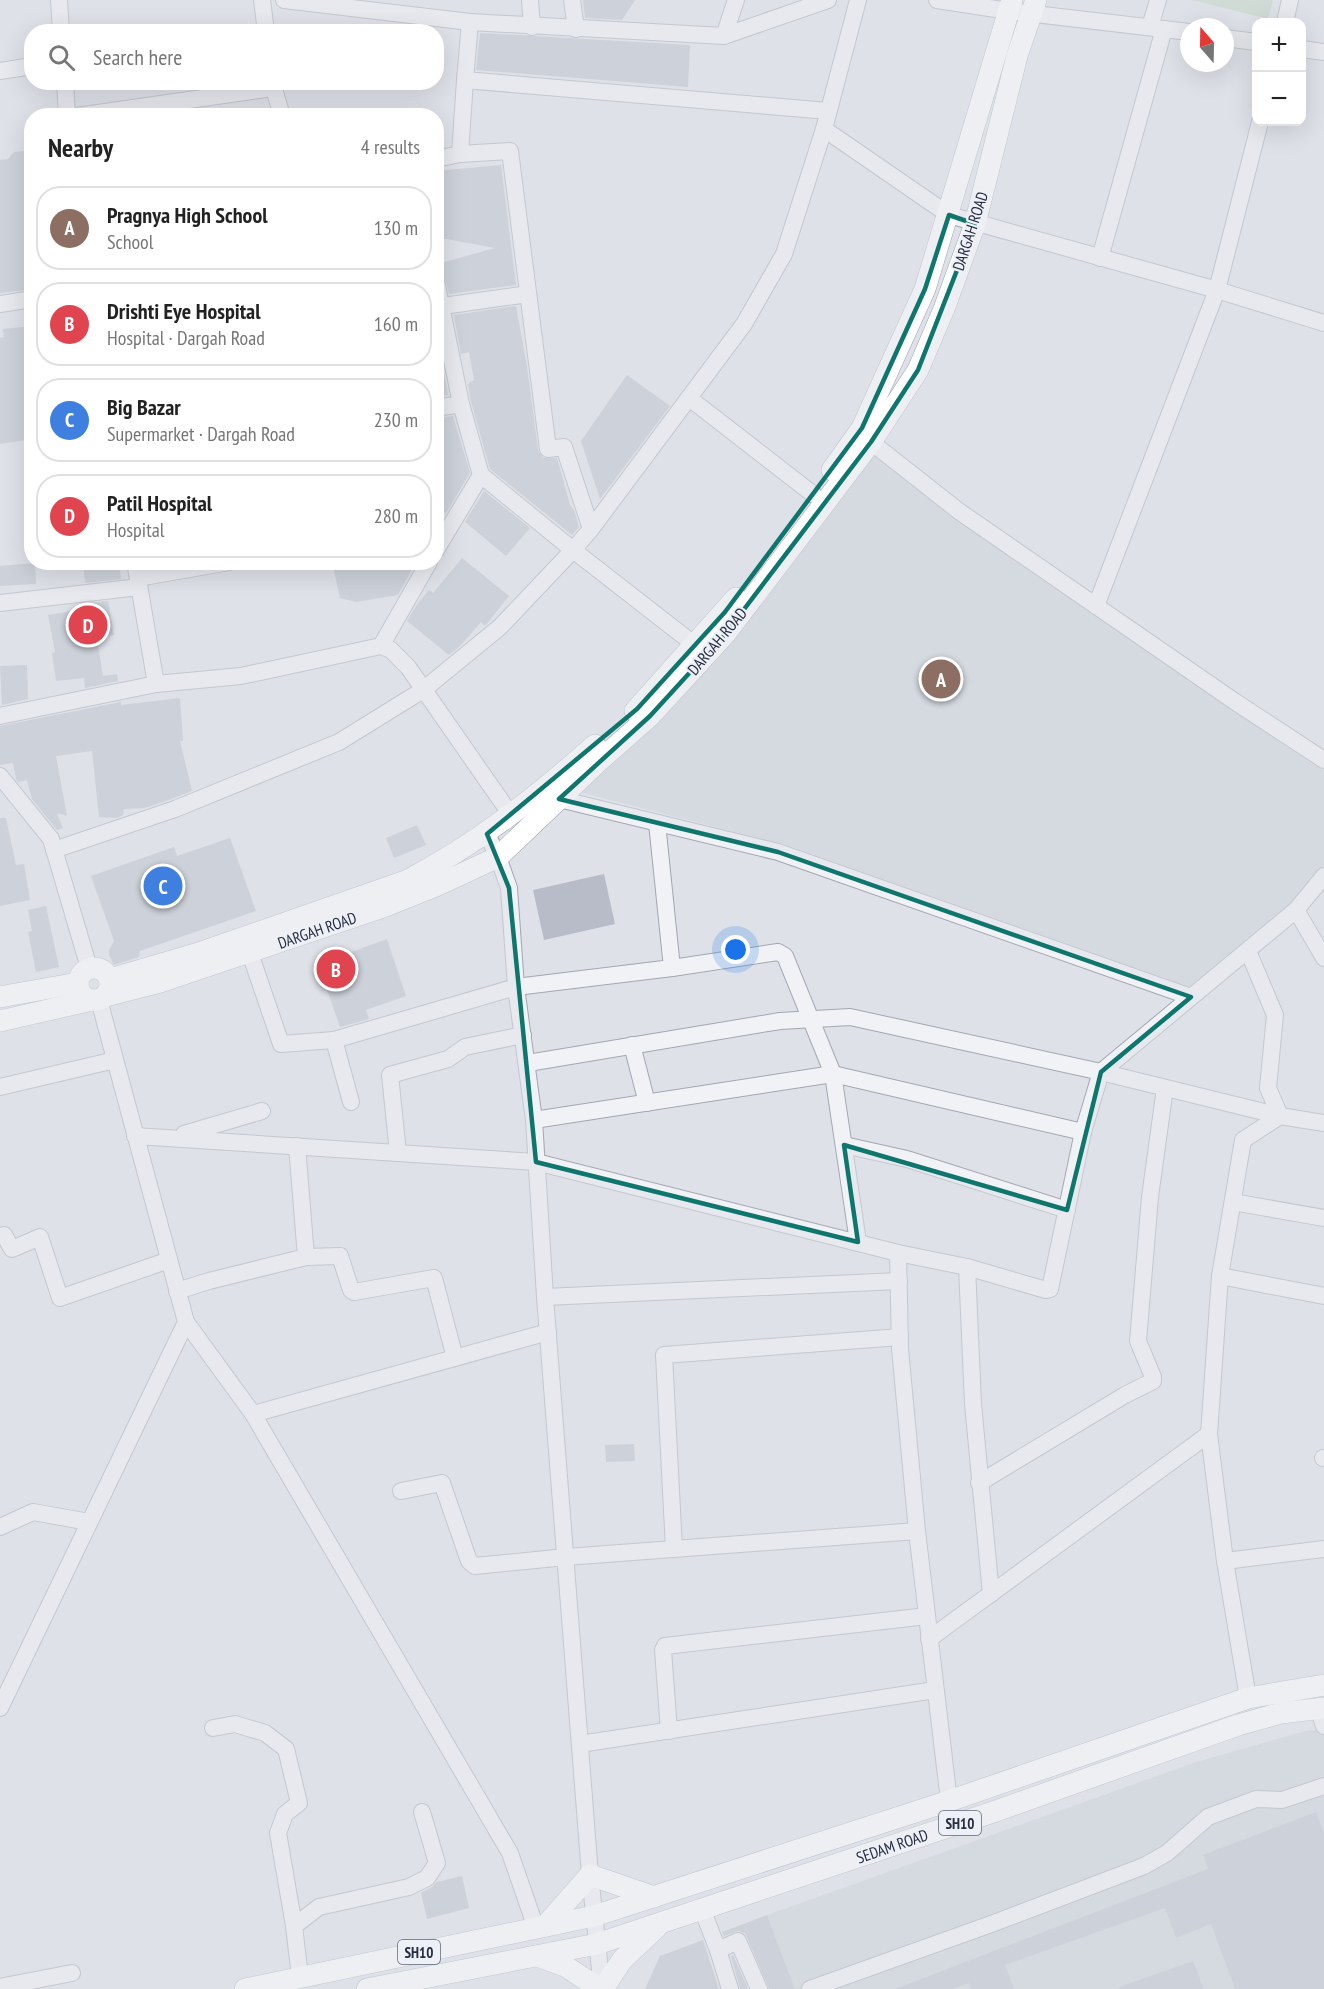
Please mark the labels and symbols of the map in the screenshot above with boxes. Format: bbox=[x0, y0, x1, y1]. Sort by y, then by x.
north arrow bbox=[1180, 18, 1234, 72]
street label: DARGAH ROAD bbox=[948, 189, 992, 273]
pin: D bbox=[68, 602, 107, 648]
street label: DARGAH ROAD bbox=[683, 603, 751, 679]
pin: A bbox=[922, 656, 960, 702]
pin: C bbox=[144, 864, 182, 908]
street label: DARGAH ROAD bbox=[275, 907, 359, 953]
your location bbox=[721, 935, 750, 964]
pin: B bbox=[316, 946, 356, 992]
road number: SH10 bbox=[939, 1811, 981, 1835]
street label: SEDAM ROAD bbox=[853, 1824, 931, 1868]
road number: SH10 bbox=[398, 1940, 440, 1964]

